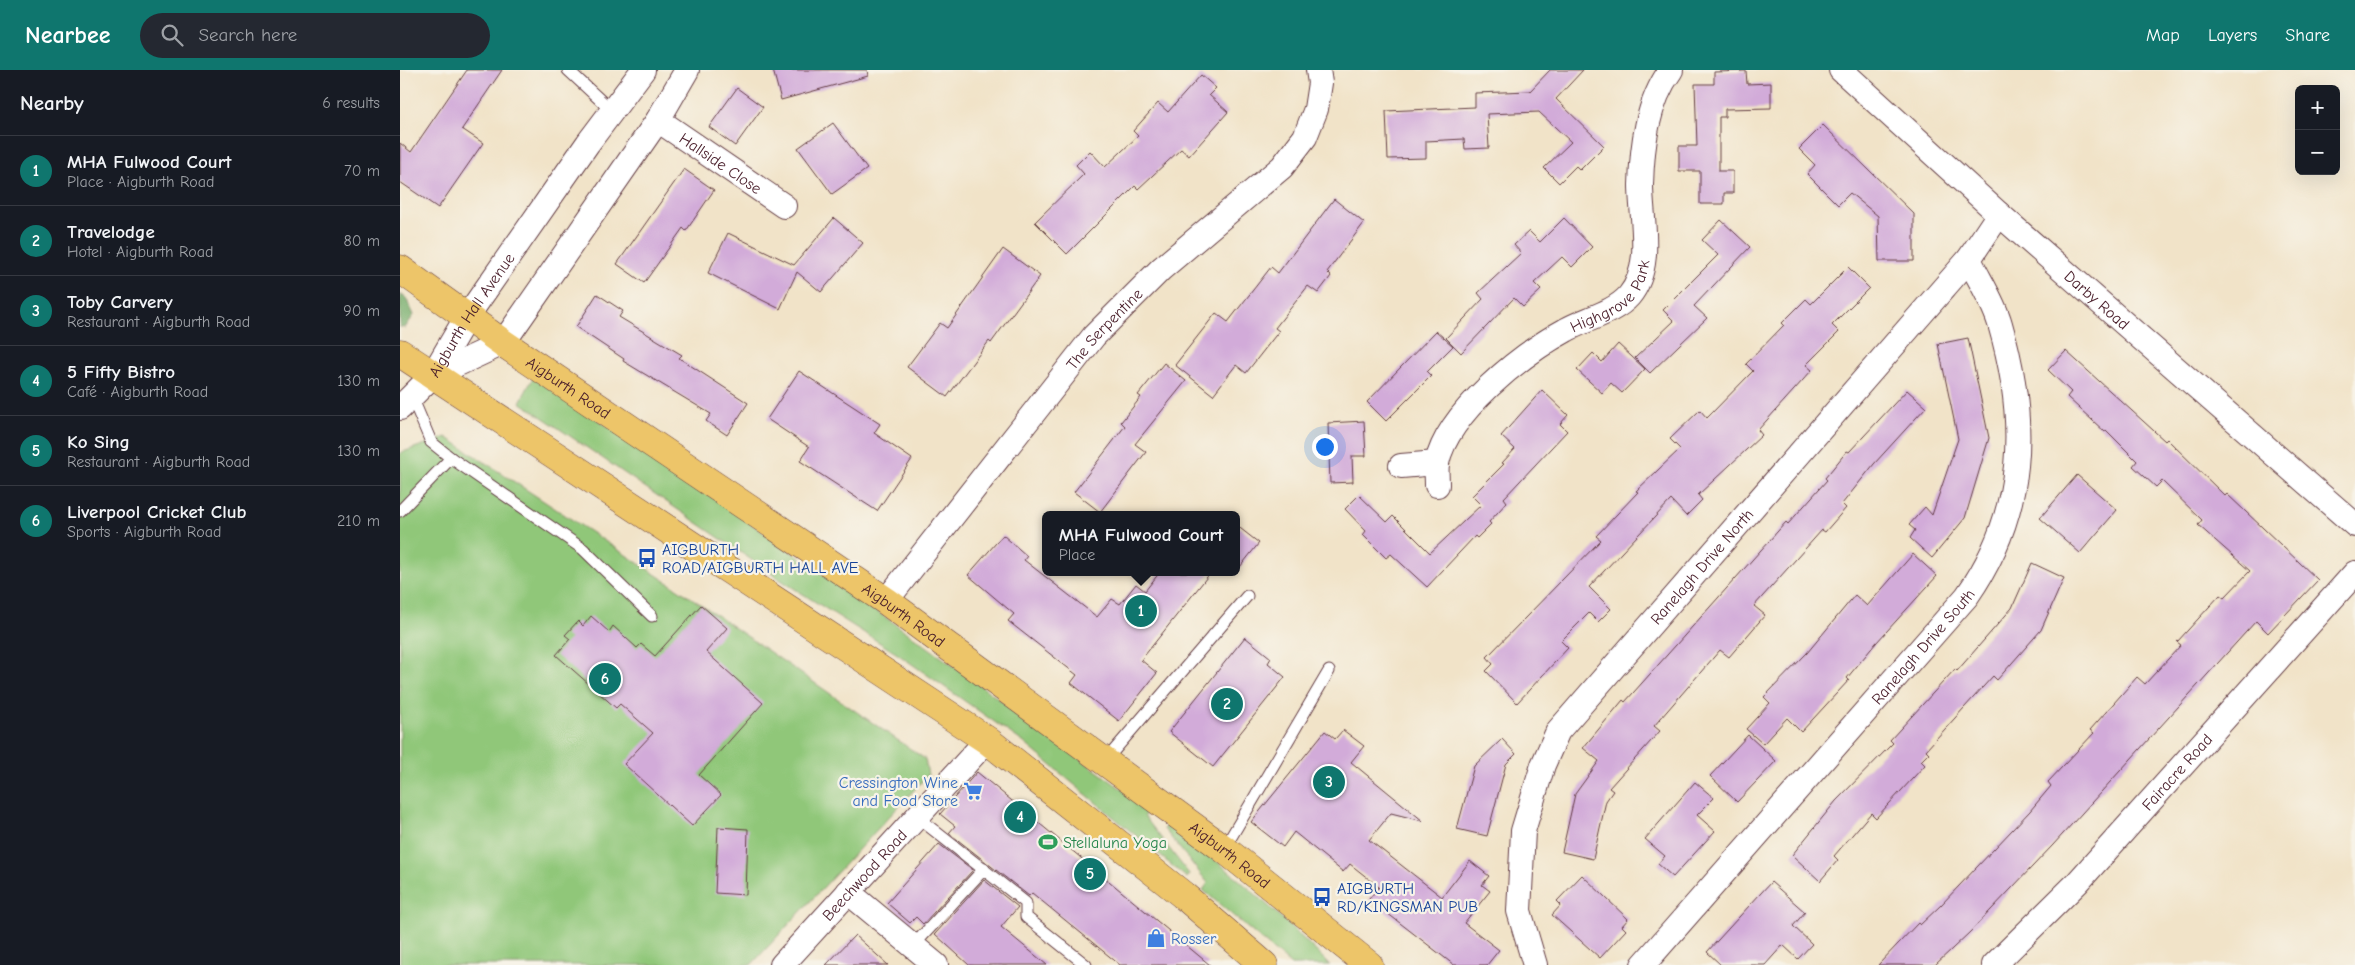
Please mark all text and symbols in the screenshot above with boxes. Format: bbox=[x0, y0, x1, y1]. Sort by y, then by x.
search box bbox=[140, 13, 490, 58]
text: Nearbee bbox=[25, 21, 110, 49]
icon: search bbox=[158, 21, 186, 49]
text: Search here bbox=[198, 24, 297, 46]
text: Map bbox=[2146, 25, 2180, 46]
text: Layers bbox=[2208, 25, 2257, 46]
text: Share bbox=[2285, 25, 2330, 46]
map controls bbox=[2295, 85, 2340, 175]
button: + bbox=[2295, 85, 2340, 130]
text: Nearby bbox=[20, 91, 84, 115]
text: 6 results bbox=[322, 94, 380, 112]
street label: Hallside Close bbox=[676, 129, 765, 198]
button: − bbox=[2295, 130, 2340, 175]
text: MHA Fulwood Court bbox=[67, 151, 232, 173]
text: 1 bbox=[33, 162, 39, 180]
text: 70 m bbox=[344, 162, 380, 180]
text: Place · Aigburth Road bbox=[67, 173, 215, 191]
text: Travelodge bbox=[67, 221, 155, 243]
text: 2 bbox=[32, 232, 40, 250]
text: 80 m bbox=[343, 232, 380, 250]
text: Hotel · Aigburth Road bbox=[67, 243, 214, 261]
street label: Aigburth Hall Avenue bbox=[425, 250, 519, 380]
street label: Highgrove Park bbox=[1568, 259, 1653, 336]
street label: Darby Road bbox=[2060, 267, 2133, 334]
street label: The Serpentine bbox=[1063, 285, 1146, 374]
text: Toby Carvery bbox=[67, 291, 173, 313]
text: 3 bbox=[32, 302, 40, 320]
text: 90 m bbox=[343, 302, 380, 320]
text: Restaurant · Aigburth Road bbox=[67, 313, 250, 331]
street label: Aigburth Road bbox=[523, 353, 614, 423]
text: 5 Fifty Bistro bbox=[67, 361, 175, 383]
text: 4 bbox=[32, 372, 40, 390]
text: 130 m bbox=[337, 372, 380, 390]
text: Café · Aigburth Road bbox=[67, 383, 208, 401]
text: Ko Sing bbox=[67, 431, 130, 453]
your location bbox=[1312, 434, 1338, 460]
text: 5 bbox=[32, 442, 40, 460]
text: 130 m bbox=[337, 442, 380, 460]
text: Restaurant · Aigburth Road bbox=[67, 453, 250, 471]
text: Liverpool Cricket Club bbox=[67, 501, 247, 523]
street label: Ranelagh Drive North bbox=[1647, 506, 1757, 628]
popup bbox=[1042, 511, 1240, 576]
text: 6 bbox=[32, 512, 40, 530]
text: 210 m bbox=[337, 512, 380, 530]
text: Sports · Aigburth Road bbox=[67, 523, 221, 541]
text: MHA Fulwood Court bbox=[1059, 524, 1223, 546]
place label: AIGBURTH ROAD/AIGBURTH HALL AVE bbox=[662, 541, 859, 577]
text: Place bbox=[1059, 546, 1095, 564]
bus stop icon: AIGBURTH ROAD/AIGBURTH HALL AVE bbox=[636, 547, 658, 569]
street label: Aigburth Road bbox=[858, 580, 948, 651]
street label: Ranelagh Drive South bbox=[1868, 586, 1979, 708]
pin: 1 bbox=[1125, 592, 1157, 630]
pin: 6 bbox=[589, 660, 621, 698]
pin: 2 bbox=[1211, 685, 1243, 723]
street label: Fairacre Road bbox=[2139, 731, 2216, 814]
pin: 3 bbox=[1313, 763, 1345, 801]
place label: Cressington Wine and Food Store bbox=[839, 774, 958, 810]
supermarket icon: Cressington Wine and Food Store bbox=[962, 780, 984, 802]
pin: 4 bbox=[1004, 798, 1036, 836]
street label: Aigburth Road bbox=[1185, 818, 1273, 892]
street label: Beechwood Road bbox=[819, 826, 911, 925]
sports icon: Stellaluna Yoga bbox=[1037, 831, 1059, 853]
place label: Stellaluna Yoga bbox=[1063, 834, 1167, 852]
pin: 5 bbox=[1074, 855, 1106, 893]
place label: AIGBURTH RD/KINGSMAN PUB bbox=[1337, 880, 1478, 916]
bus stop icon: AIGBURTH RD/KINGSMAN PUB bbox=[1311, 886, 1333, 908]
shop icon: Rosser bbox=[1145, 927, 1167, 949]
place label: Rosser bbox=[1171, 930, 1217, 948]

